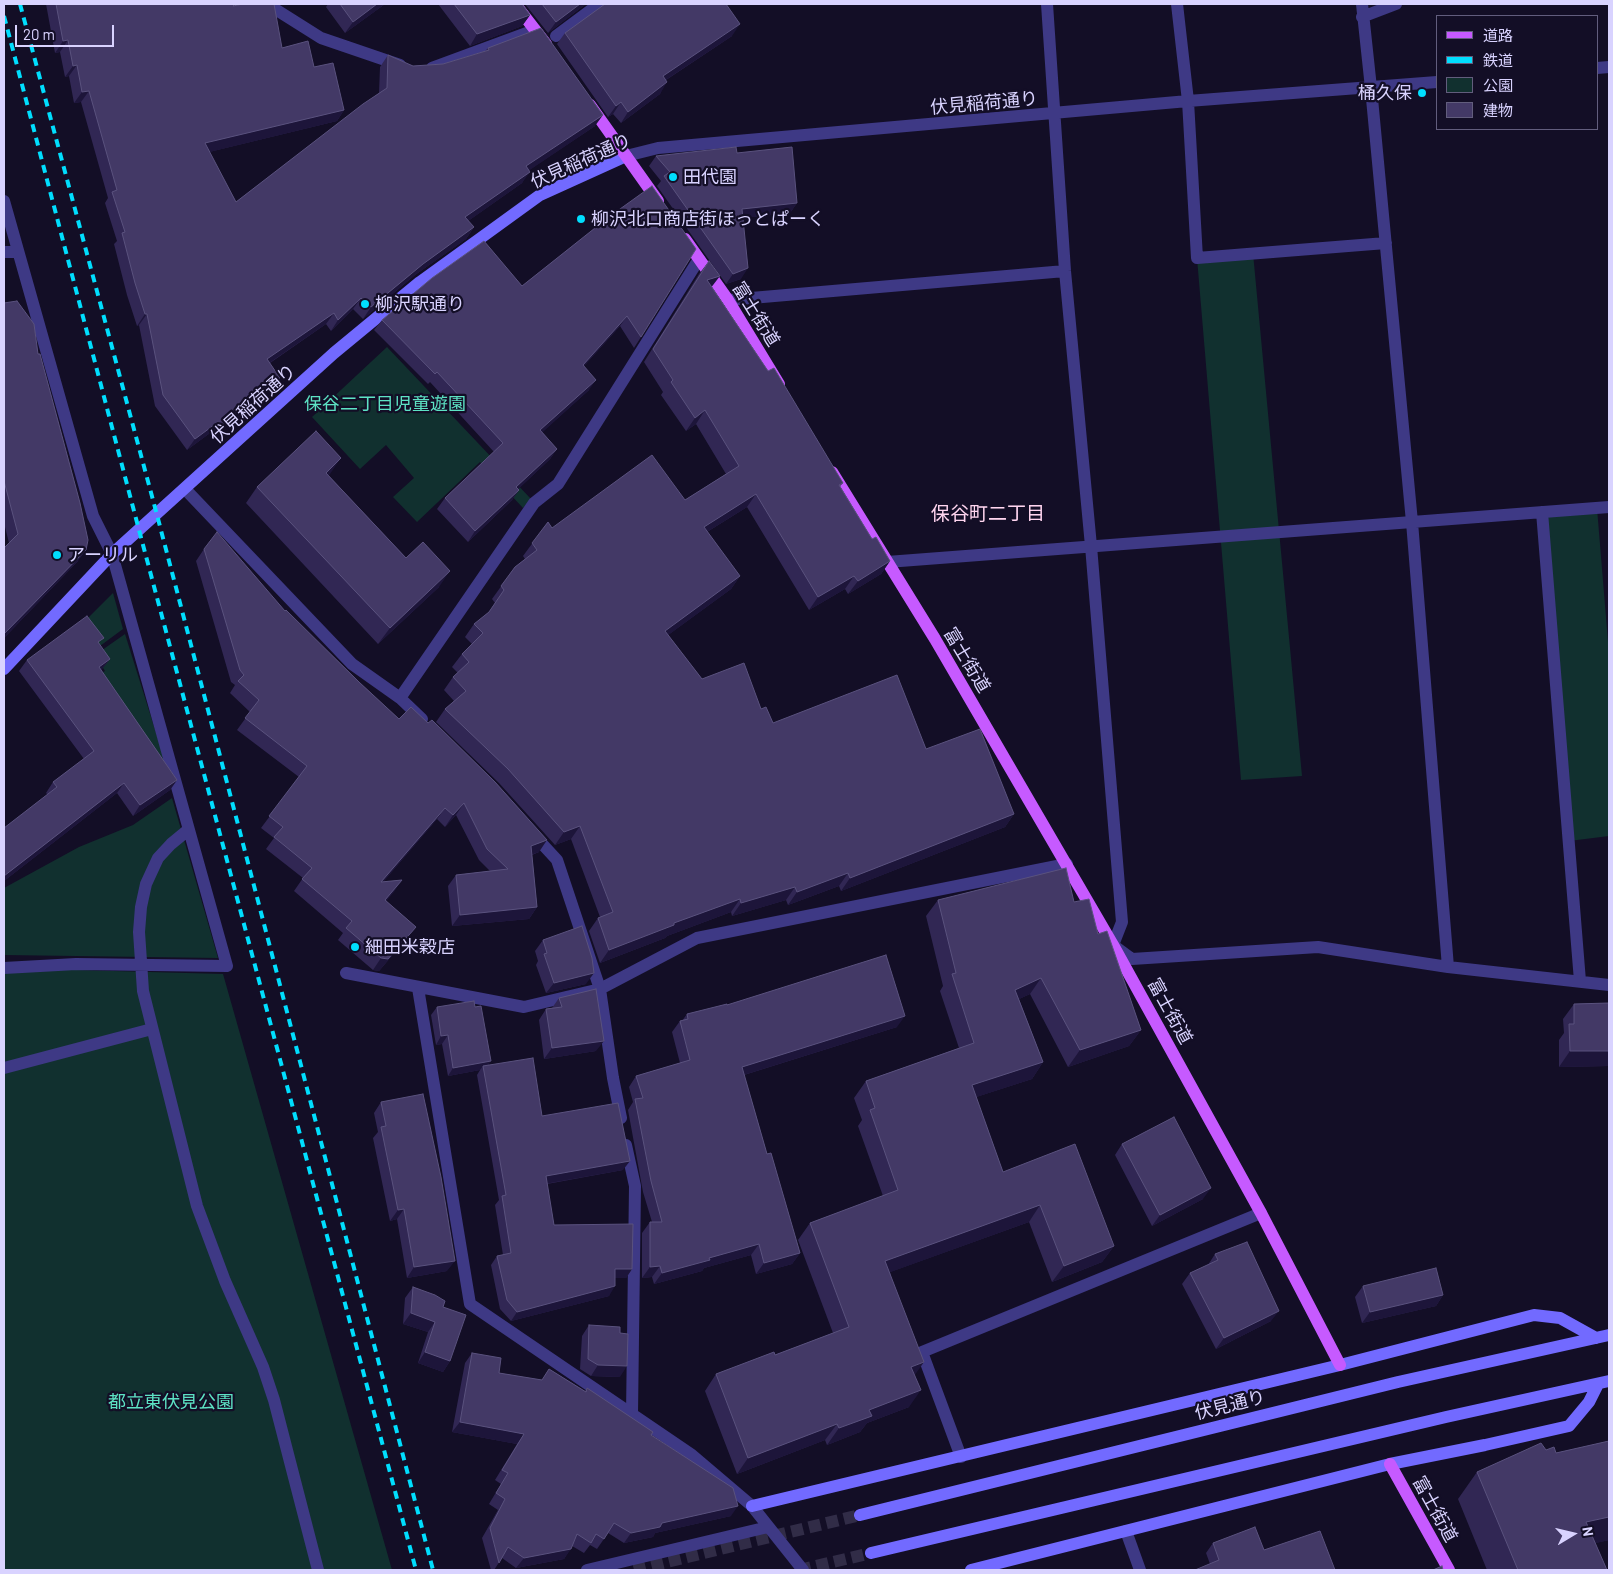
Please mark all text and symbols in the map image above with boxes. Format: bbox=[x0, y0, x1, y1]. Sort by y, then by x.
scale bar bbox=[18, 15, 116, 47]
legend bbox=[1436, 15, 1598, 130]
text: 20 m bbox=[23, 25, 55, 43]
text: 道路 bbox=[1483, 26, 1513, 44]
text: 鉄道 bbox=[1483, 51, 1513, 69]
text: 公園 bbox=[1483, 76, 1513, 94]
place label: 桶久保 bbox=[1358, 82, 1412, 104]
marker: 桶久保 bbox=[1416, 87, 1428, 99]
street label: 伏見稲荷通り bbox=[929, 88, 1039, 118]
text: 建物 bbox=[1483, 101, 1513, 119]
street label: 伏見稲荷通り bbox=[527, 129, 635, 193]
place label: 田代園 bbox=[683, 166, 737, 188]
marker: 田代園 bbox=[667, 171, 679, 183]
place label: 柳沢北口商店街ほっとぱーく bbox=[591, 208, 825, 230]
marker: 柳沢北口商店街ほっとぱーく bbox=[575, 213, 587, 225]
street label: 富士街道 bbox=[728, 278, 784, 350]
place label: 柳沢駅通り bbox=[375, 293, 465, 315]
marker: 柳沢駅通り bbox=[359, 298, 371, 310]
street label: 伏見稲荷通り bbox=[206, 360, 300, 448]
park label: 保谷二丁目児童遊園 bbox=[304, 393, 466, 415]
district label: 保谷町二丁目 bbox=[931, 503, 1045, 525]
place label: アーリル bbox=[67, 544, 138, 566]
marker: アーリル bbox=[51, 549, 63, 561]
street label: 富士街道 bbox=[939, 624, 995, 696]
place label: 細田米穀店 bbox=[365, 936, 455, 958]
marker: 細田米穀店 bbox=[349, 941, 361, 953]
street label: 富士街道 bbox=[1143, 974, 1197, 1048]
street label: 伏見通り bbox=[1192, 1386, 1268, 1424]
park label: 都立東伏見公園 bbox=[108, 1391, 234, 1413]
street label: 富士街道 bbox=[1408, 1472, 1462, 1546]
north arrow bbox=[1548, 1509, 1598, 1559]
text: N bbox=[1579, 1526, 1597, 1538]

